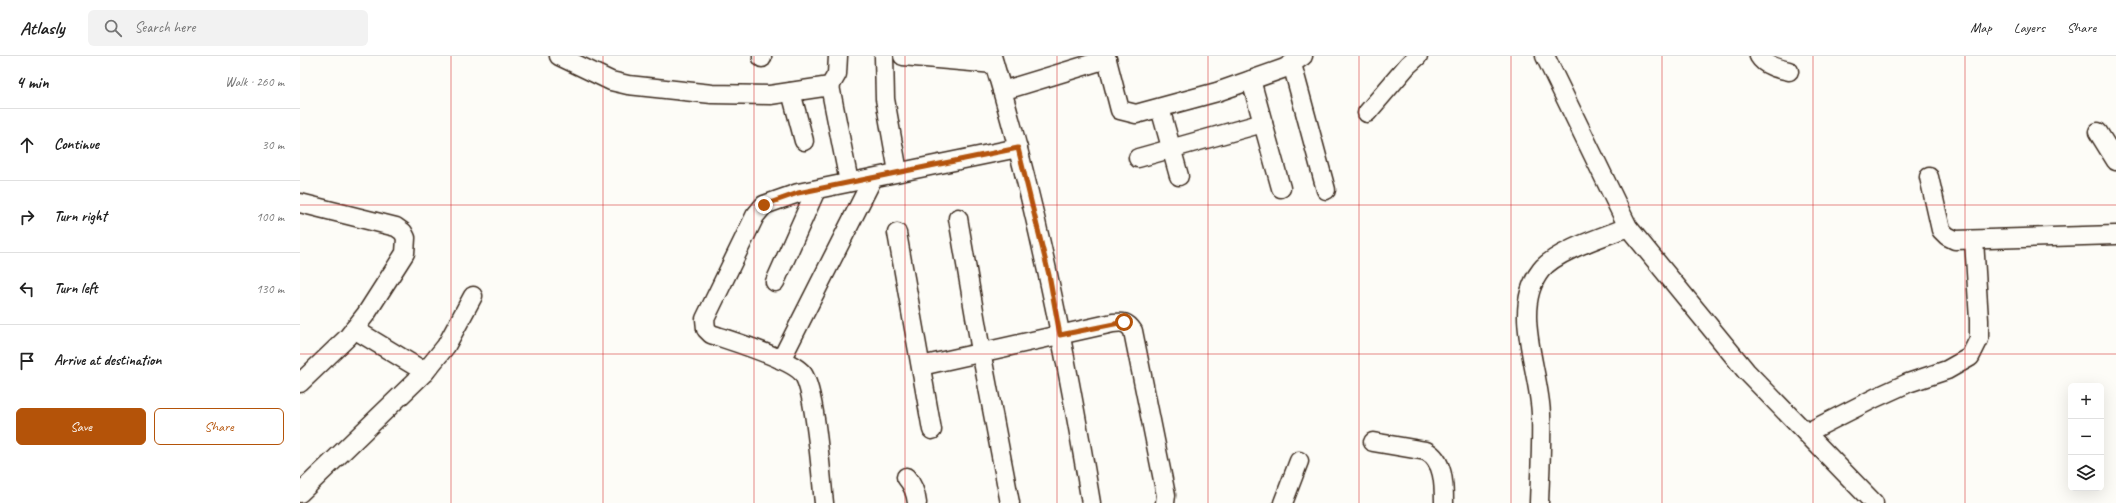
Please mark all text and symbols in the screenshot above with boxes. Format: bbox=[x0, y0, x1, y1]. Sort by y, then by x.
search box bbox=[88, 10, 368, 46]
text: Atlasly bbox=[20, 16, 64, 40]
icon: search bbox=[102, 17, 124, 39]
text: Search here bbox=[134, 18, 195, 37]
text: Map bbox=[1970, 19, 1992, 36]
text: Layers bbox=[2014, 19, 2045, 36]
text: Share bbox=[2067, 19, 2096, 36]
text: 4 min bbox=[16, 72, 49, 93]
text: Walk · 260 m bbox=[225, 74, 284, 90]
icon: ahead bbox=[16, 134, 38, 156]
text: Continue bbox=[54, 135, 99, 154]
text: 30 m bbox=[262, 137, 284, 153]
route end bbox=[755, 196, 773, 214]
icon: right bbox=[16, 206, 38, 228]
text: Turn right bbox=[54, 207, 107, 226]
text: 100 m bbox=[256, 209, 284, 225]
icon: left bbox=[16, 278, 38, 300]
text: Turn left bbox=[54, 279, 97, 298]
text: 130 m bbox=[256, 281, 284, 297]
route start bbox=[1115, 313, 1133, 331]
icon: arrive bbox=[16, 350, 38, 372]
text: Arrive at destination bbox=[54, 351, 161, 370]
map controls bbox=[2068, 383, 2104, 491]
button: + bbox=[2068, 383, 2104, 419]
button: Save bbox=[16, 408, 146, 445]
button: Share bbox=[154, 408, 284, 445]
button: − bbox=[2068, 419, 2104, 455]
button: layers bbox=[2068, 455, 2104, 491]

